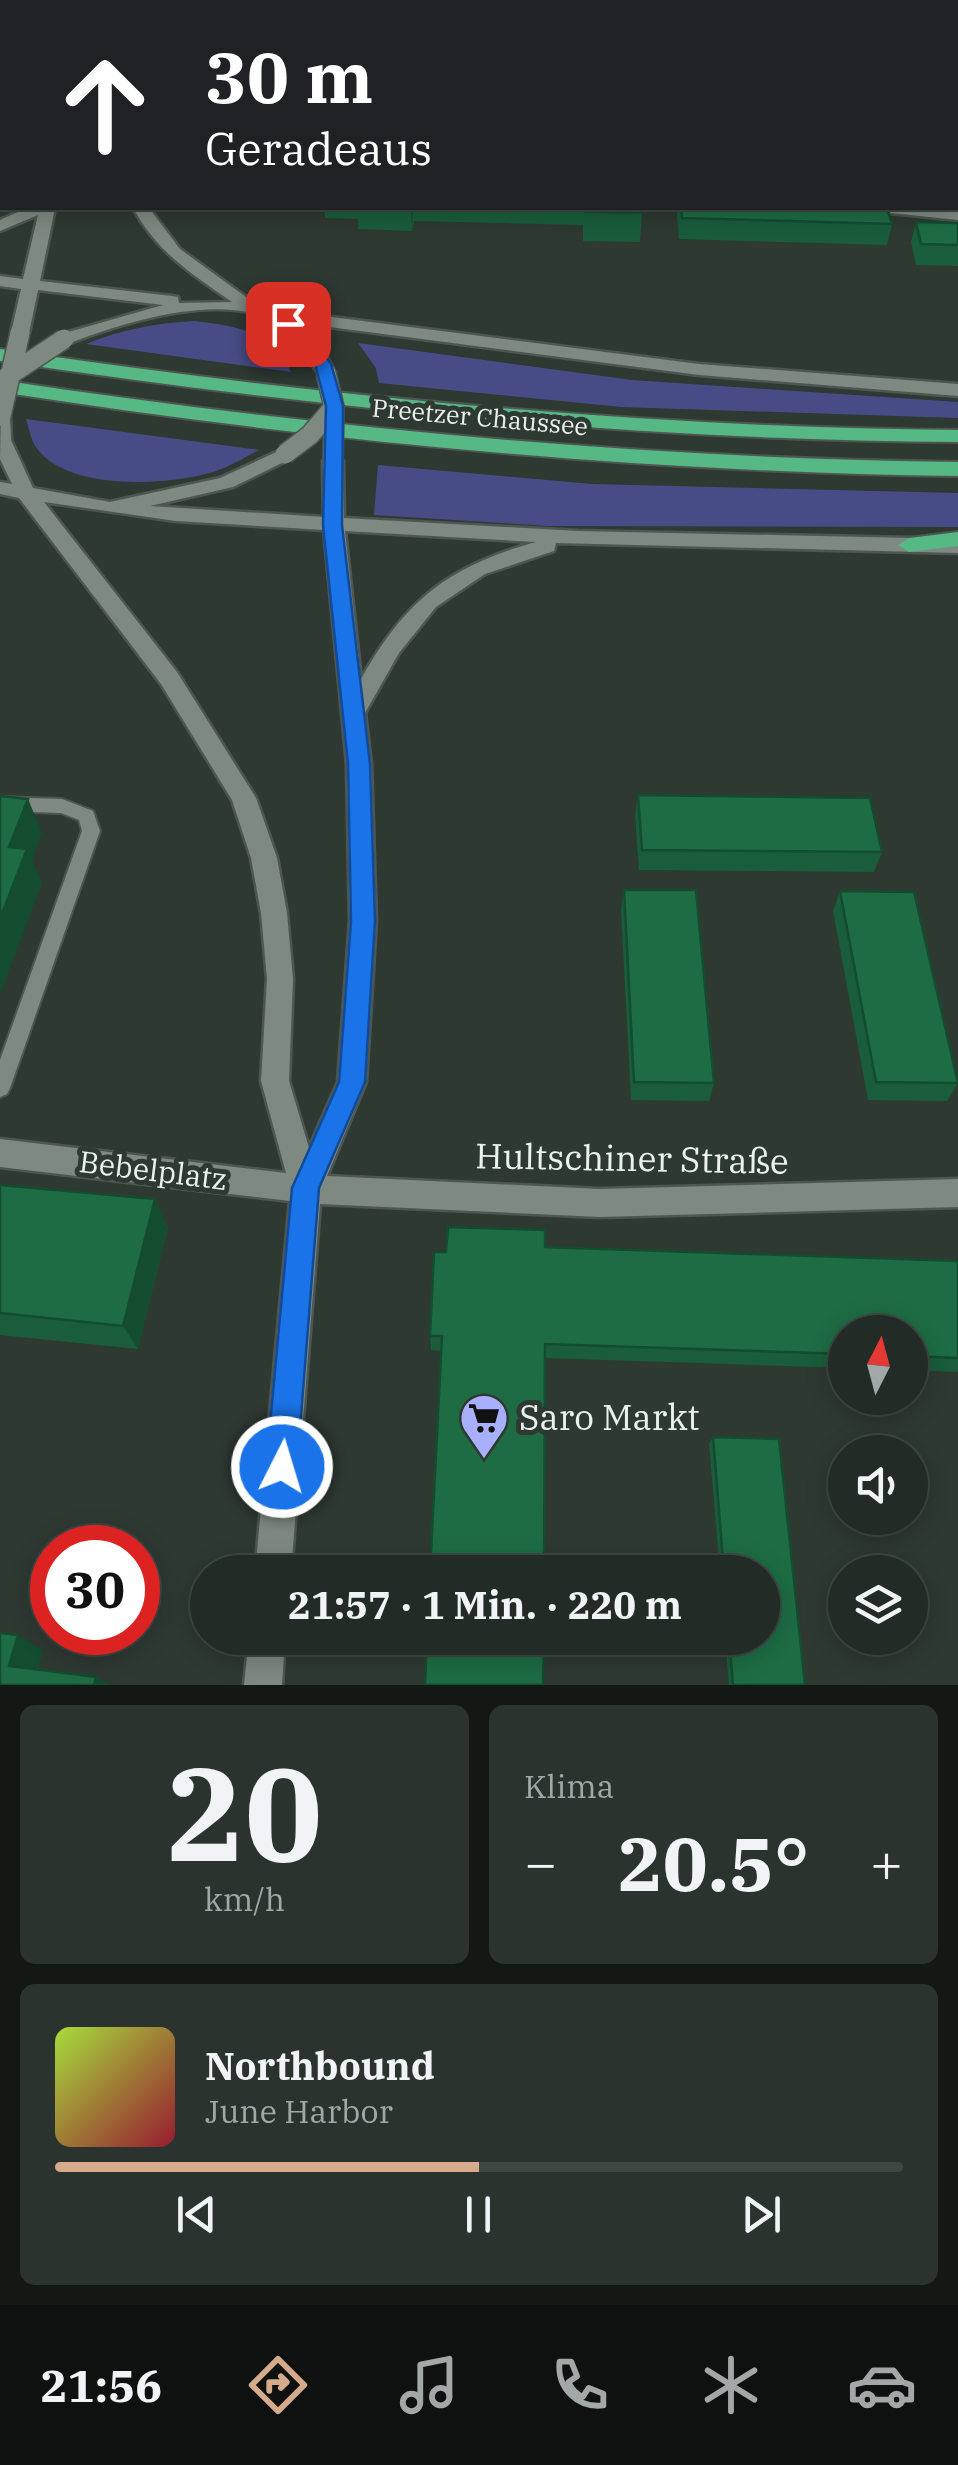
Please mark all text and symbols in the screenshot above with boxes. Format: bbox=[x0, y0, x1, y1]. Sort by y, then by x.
text: 30 m bbox=[205, 31, 373, 122]
icon: ahead bbox=[40, 40, 170, 170]
text: Geradeaus bbox=[205, 119, 432, 177]
pin bbox=[246, 282, 331, 367]
icon: arrive bbox=[261, 297, 316, 352]
street label: Preetzer Chaussee bbox=[371, 391, 589, 442]
street label: Hultschiner Straße bbox=[475, 1132, 789, 1184]
street label: Bebelplatz bbox=[77, 1141, 229, 1198]
north arrow bbox=[828, 1315, 928, 1415]
map controls bbox=[828, 1315, 928, 1655]
supermarket icon: Saro Markt bbox=[458, 1392, 510, 1460]
place label: Saro Markt bbox=[519, 1394, 700, 1440]
position arrow bbox=[230, 1415, 334, 1519]
button: sound bbox=[828, 1435, 928, 1535]
speed limit sign: 30 bbox=[30, 1525, 160, 1655]
button: layers bbox=[828, 1555, 928, 1655]
text: 21:57 · 1 Min. · 220 m bbox=[288, 1580, 682, 1629]
text: 20 bbox=[166, 1728, 323, 1897]
text: Klima bbox=[524, 1765, 614, 1807]
text: 20.5° bbox=[618, 1814, 809, 1912]
text: − bbox=[524, 1827, 557, 1898]
text: + bbox=[870, 1827, 903, 1898]
text: km/h bbox=[204, 1878, 285, 1920]
text: Northbound bbox=[205, 2041, 435, 2090]
text: June Harbor bbox=[205, 2090, 393, 2132]
icon: previous bbox=[169, 2187, 224, 2242]
icon: pause bbox=[451, 2187, 506, 2242]
icon: next bbox=[734, 2187, 789, 2242]
icon: directions bbox=[243, 2350, 313, 2420]
icon: music bbox=[394, 2350, 464, 2420]
icon: phone bbox=[545, 2350, 615, 2420]
icon: climate bbox=[696, 2350, 766, 2420]
icon: car bbox=[847, 2350, 917, 2420]
text: 21:56 bbox=[41, 2356, 162, 2414]

